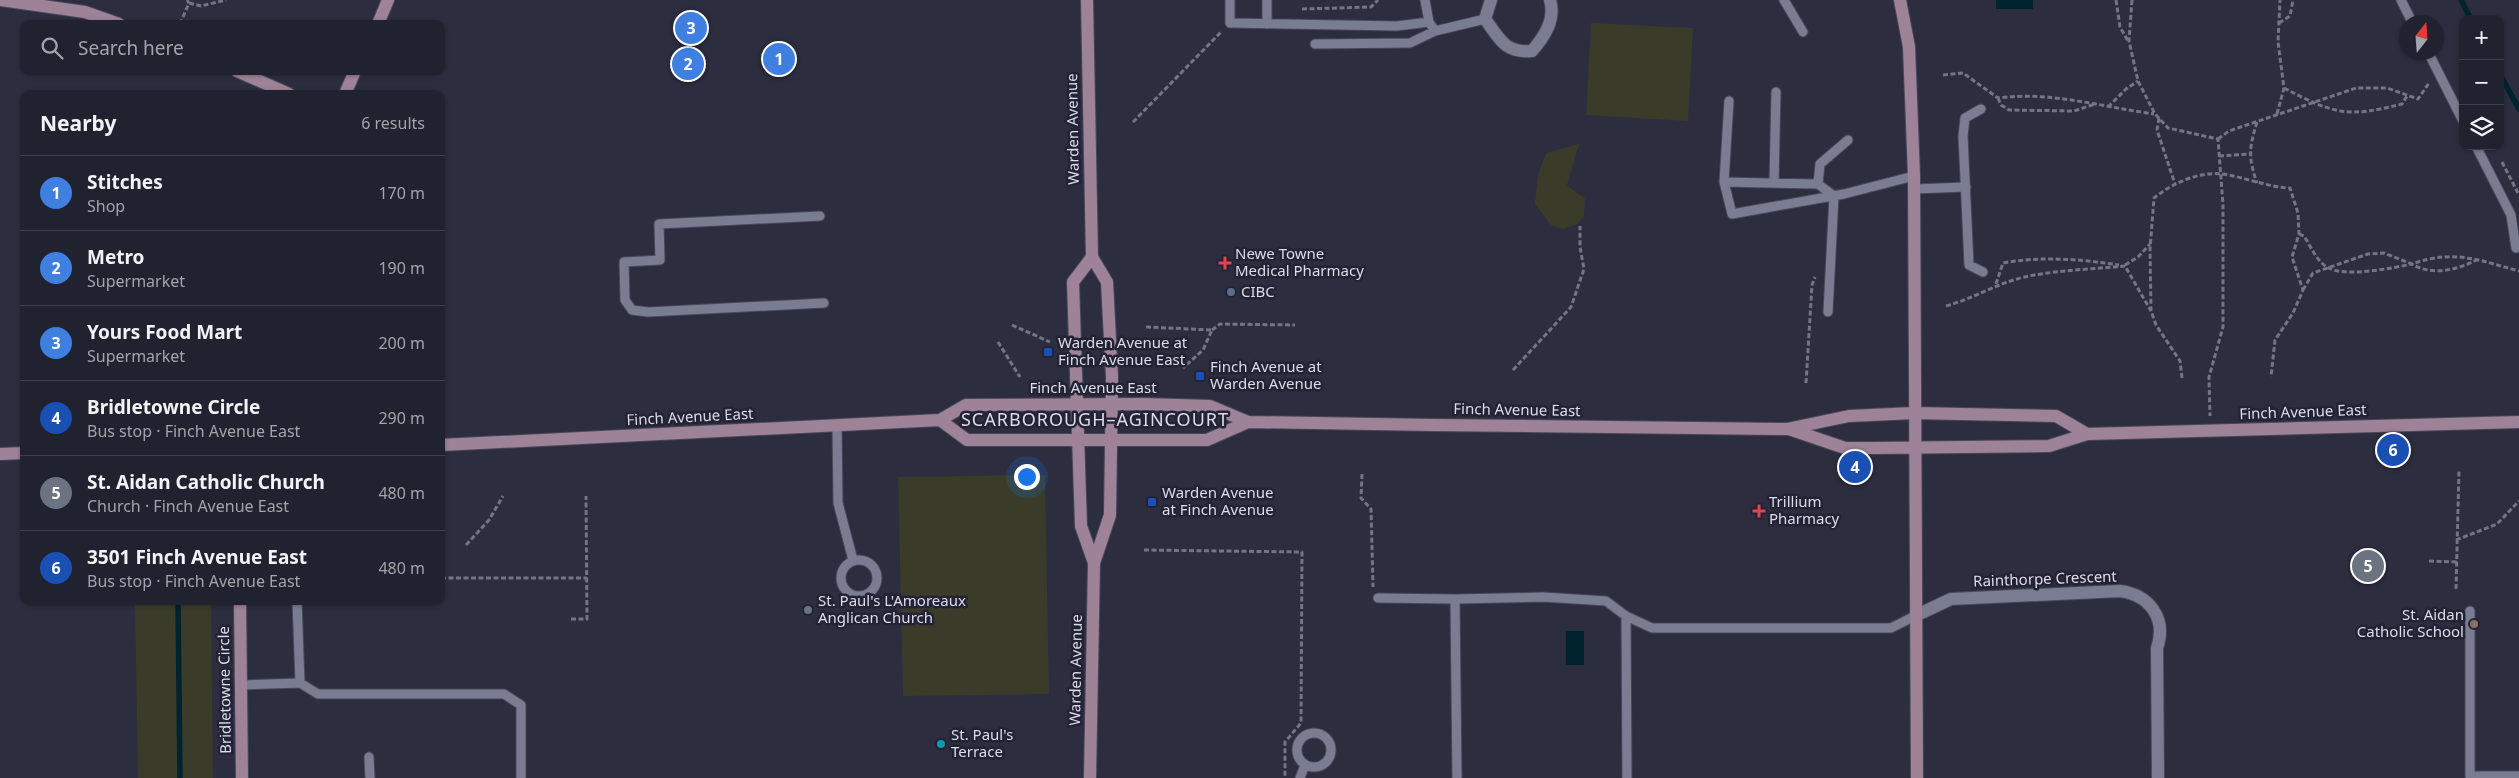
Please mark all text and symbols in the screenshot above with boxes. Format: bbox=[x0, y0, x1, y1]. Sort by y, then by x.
pin: 3 bbox=[675, 9, 707, 47]
north arrow bbox=[2399, 15, 2444, 60]
map controls bbox=[2459, 15, 2504, 150]
button: + bbox=[2459, 15, 2504, 60]
search box bbox=[20, 20, 445, 75]
icon: search bbox=[38, 34, 66, 62]
text: Search here bbox=[78, 35, 184, 61]
pin: 1 bbox=[763, 40, 795, 78]
pin: 2 bbox=[672, 45, 704, 83]
button: − bbox=[2459, 60, 2504, 105]
street label: Warden Avenue bbox=[1061, 73, 1083, 185]
button: layers bbox=[2459, 105, 2504, 150]
text: Nearby bbox=[40, 109, 116, 137]
text: 6 results bbox=[361, 112, 425, 134]
text: Stitches bbox=[87, 169, 163, 195]
text: 1 bbox=[51, 182, 61, 204]
text: 170 m bbox=[378, 182, 425, 204]
text: Shop bbox=[87, 195, 125, 217]
place label: Newe Towne Medical Pharmacy bbox=[1235, 243, 1364, 280]
text: Metro bbox=[87, 244, 145, 270]
text: 2 bbox=[51, 257, 61, 279]
text: 190 m bbox=[378, 257, 425, 279]
marker: Newe Towne Medical Pharmacy bbox=[1219, 257, 1231, 269]
text: Supermarket bbox=[87, 270, 185, 292]
place label: CIBC bbox=[1241, 281, 1275, 301]
marker: CIBC bbox=[1225, 286, 1237, 298]
text: Yours Food Mart bbox=[87, 319, 242, 345]
text: 3 bbox=[51, 332, 61, 354]
text: 200 m bbox=[378, 332, 425, 354]
place label: Warden Avenue at Finch Avenue East bbox=[1058, 332, 1188, 369]
text: Supermarket bbox=[87, 345, 185, 367]
marker: Warden Avenue at Finch Avenue East bbox=[1042, 346, 1054, 358]
place label: Finch Avenue at Warden Avenue bbox=[1210, 356, 1322, 393]
marker: Finch Avenue at Warden Avenue bbox=[1194, 370, 1206, 382]
street label: Finch Avenue East bbox=[1029, 377, 1157, 397]
text: Bridletowne Circle bbox=[87, 394, 260, 420]
street label: Finch Avenue East bbox=[1453, 398, 1581, 420]
street label: Finch Avenue East bbox=[2239, 399, 2367, 423]
street label: Finch Avenue East bbox=[626, 403, 755, 429]
text: 4 bbox=[51, 407, 61, 429]
text: 290 m bbox=[378, 407, 425, 429]
district label: SCARBOROUGH–AGINCOURT bbox=[961, 407, 1229, 431]
text: Bus stop · Finch Avenue East bbox=[87, 420, 300, 442]
pin: 6 bbox=[2377, 431, 2409, 469]
pin: 4 bbox=[1839, 448, 1871, 486]
your location bbox=[1014, 464, 1040, 490]
text: St. Aidan Catholic Church bbox=[87, 469, 325, 495]
text: 5 bbox=[51, 482, 61, 504]
text: 480 m bbox=[378, 482, 425, 504]
place label: Warden Avenue at Finch Avenue bbox=[1162, 482, 1274, 519]
place label: Trillium Pharmacy bbox=[1769, 491, 1840, 528]
text: Church · Finch Avenue East bbox=[87, 495, 289, 517]
marker: Warden Avenue at Finch Avenue bbox=[1146, 496, 1158, 508]
marker: Trillium Pharmacy bbox=[1753, 505, 1765, 517]
text: 3501 Finch Avenue East bbox=[87, 544, 307, 570]
pin: 5 bbox=[2352, 547, 2384, 585]
text: 6 bbox=[51, 557, 61, 579]
text: 480 m bbox=[378, 557, 425, 579]
street label: Rainthorpe Crescent bbox=[1973, 565, 2118, 591]
text: Bus stop · Finch Avenue East bbox=[87, 570, 300, 592]
place label: St. Paul's L'Amoreaux Anglican Church bbox=[818, 590, 966, 627]
marker: St. Paul's L'Amoreaux Anglican Church bbox=[802, 604, 814, 616]
place label: St. Aidan Catholic School bbox=[2357, 604, 2464, 641]
street label: Warden Avenue bbox=[1064, 614, 1086, 726]
marker: St. Aidan Catholic School bbox=[2468, 618, 2480, 630]
street label: Bridletowne Circle bbox=[213, 626, 235, 754]
place label: St. Paul's Terrace bbox=[951, 724, 1013, 761]
marker: St. Paul's Terrace bbox=[935, 738, 947, 750]

